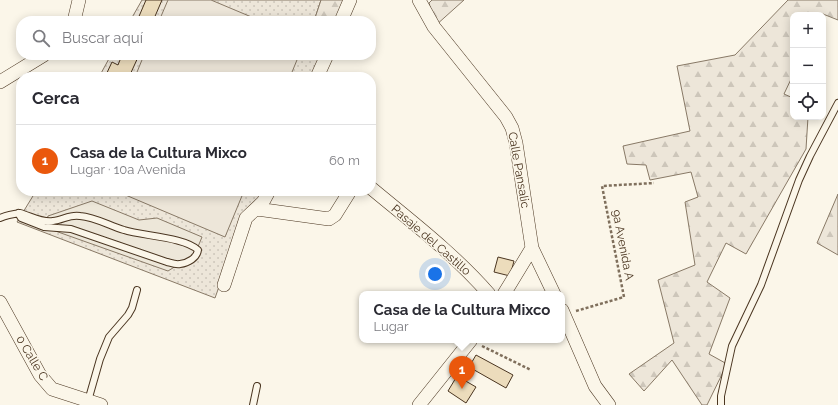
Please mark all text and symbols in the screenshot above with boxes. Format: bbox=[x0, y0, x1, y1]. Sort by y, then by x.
map controls bbox=[790, 12, 826, 120]
button: + bbox=[790, 12, 826, 48]
search box bbox=[16, 16, 376, 60]
icon: search bbox=[30, 27, 52, 49]
text: Buscar aquí bbox=[62, 29, 143, 47]
button: − bbox=[790, 48, 826, 84]
button: locate bbox=[790, 84, 826, 120]
text: Cerca bbox=[32, 88, 80, 108]
street label: Calle Pansalic bbox=[505, 131, 533, 210]
text: Casa de la Cultura Mixco bbox=[70, 144, 247, 162]
text: 1 bbox=[42, 153, 48, 168]
text: 60 m bbox=[329, 153, 360, 168]
text: Lugar · 10a Avenida bbox=[70, 162, 186, 177]
street label: Pasaje del Castillo bbox=[389, 202, 473, 278]
street label: 9a Avenida A bbox=[609, 209, 637, 281]
your location bbox=[425, 264, 445, 284]
popup bbox=[359, 291, 565, 343]
text: Casa de la Cultura Mixco bbox=[374, 301, 550, 319]
text: Lugar bbox=[374, 319, 409, 334]
street label: 0 Calle C bbox=[13, 333, 51, 383]
pin: 1 bbox=[449, 356, 475, 389]

